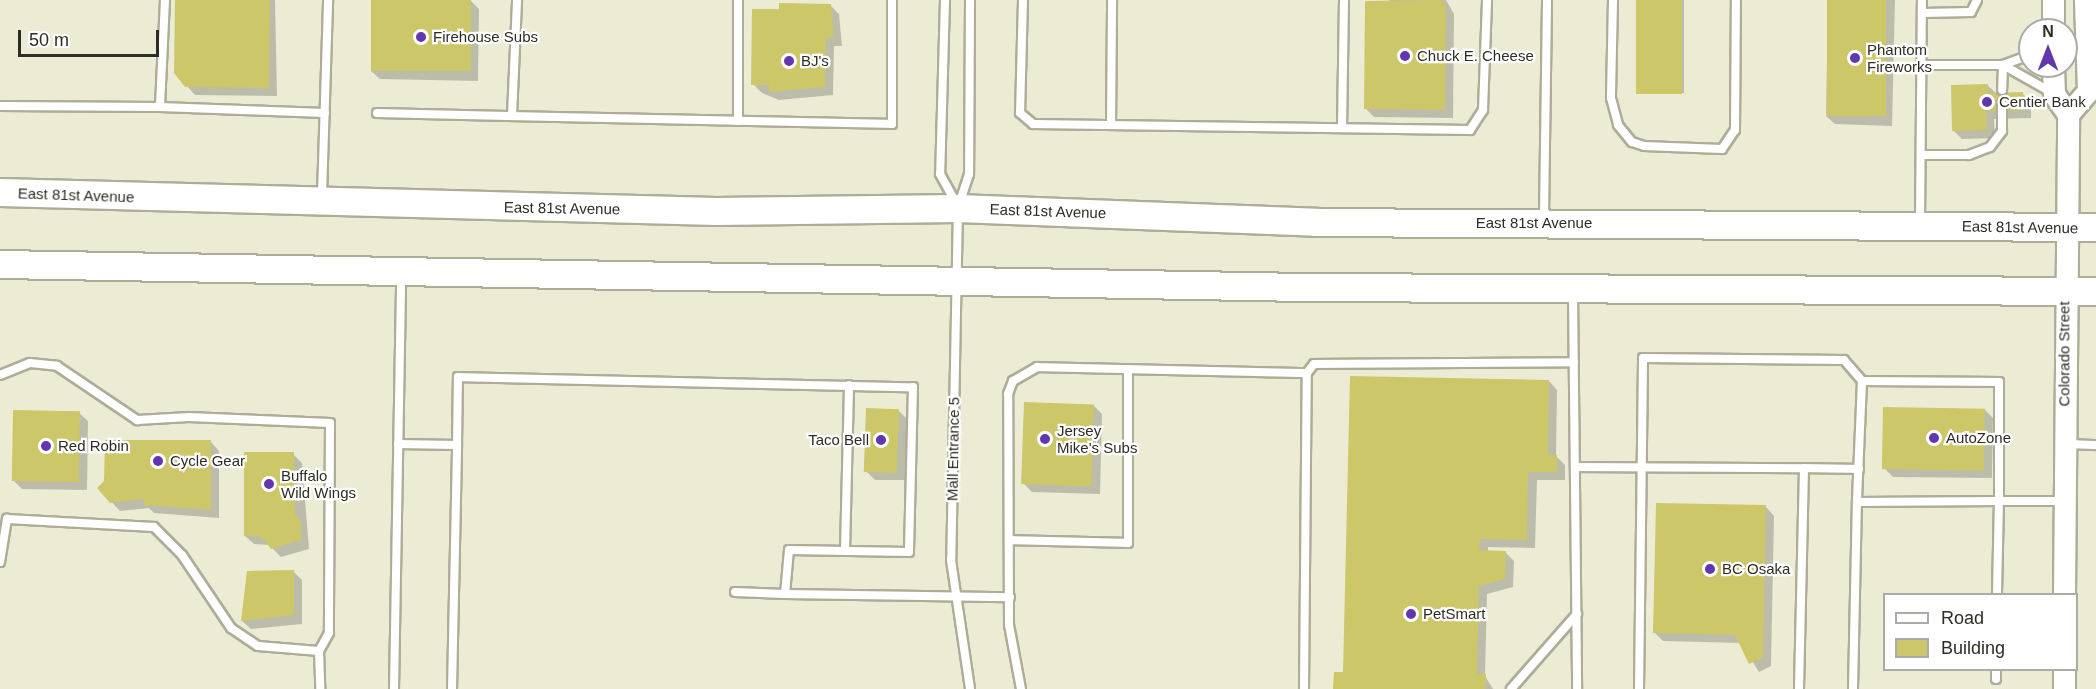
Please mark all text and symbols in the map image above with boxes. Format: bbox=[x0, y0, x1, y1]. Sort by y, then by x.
scale bar bbox=[21, 18, 162, 56]
north arrow bbox=[2018, 18, 2078, 78]
text: N bbox=[2042, 23, 2054, 40]
place label: Firehouse Subs bbox=[433, 28, 538, 46]
text: 50 m bbox=[29, 30, 69, 50]
marker: Firehouse Subs bbox=[414, 30, 428, 44]
place label: Phantom Fireworks bbox=[1867, 40, 1932, 75]
place label: Chuck E. Cheese bbox=[1417, 47, 1534, 65]
marker: Chuck E. Cheese bbox=[1398, 49, 1412, 63]
marker: Phantom Fireworks bbox=[1848, 51, 1862, 65]
place label: BJ's bbox=[801, 52, 829, 70]
marker: BJ's bbox=[782, 54, 796, 68]
place label: Centier Bank bbox=[1999, 93, 2086, 111]
marker: Centier Bank bbox=[1980, 95, 1994, 109]
street label: East 81st Avenue bbox=[17, 184, 135, 206]
street label: East 81st Avenue bbox=[503, 198, 621, 218]
street label: East 81st Avenue bbox=[989, 200, 1107, 222]
street label: East 81st Avenue bbox=[1475, 214, 1593, 232]
street label: East 81st Avenue bbox=[1961, 217, 2079, 237]
street label: Colorado Street bbox=[2055, 301, 2073, 407]
street label: Mall Entrance 5 bbox=[943, 397, 963, 501]
place label: Jersey Mike's Subs bbox=[1057, 421, 1137, 456]
place label: AutoZone bbox=[1946, 429, 2011, 447]
place label: Taco Bell bbox=[808, 431, 869, 449]
marker: AutoZone bbox=[1927, 431, 1941, 445]
marker: Jersey Mike's Subs bbox=[1038, 432, 1052, 446]
marker: Taco Bell bbox=[874, 433, 888, 447]
place label: Red Robin bbox=[58, 437, 129, 455]
marker: Red Robin bbox=[39, 439, 53, 453]
place label: Cycle Gear bbox=[170, 452, 245, 470]
marker: Cycle Gear bbox=[151, 454, 165, 468]
place label: Buffalo Wild Wings bbox=[281, 466, 356, 501]
marker: Buffalo Wild Wings bbox=[262, 477, 276, 491]
place label: BC Osaka bbox=[1722, 560, 1790, 578]
marker: BC Osaka bbox=[1703, 562, 1717, 576]
legend bbox=[1883, 593, 2078, 671]
place label: PetSmart bbox=[1423, 605, 1486, 623]
marker: PetSmart bbox=[1404, 607, 1418, 621]
text: Road bbox=[1941, 608, 1984, 628]
text: Building bbox=[1941, 638, 2005, 658]

